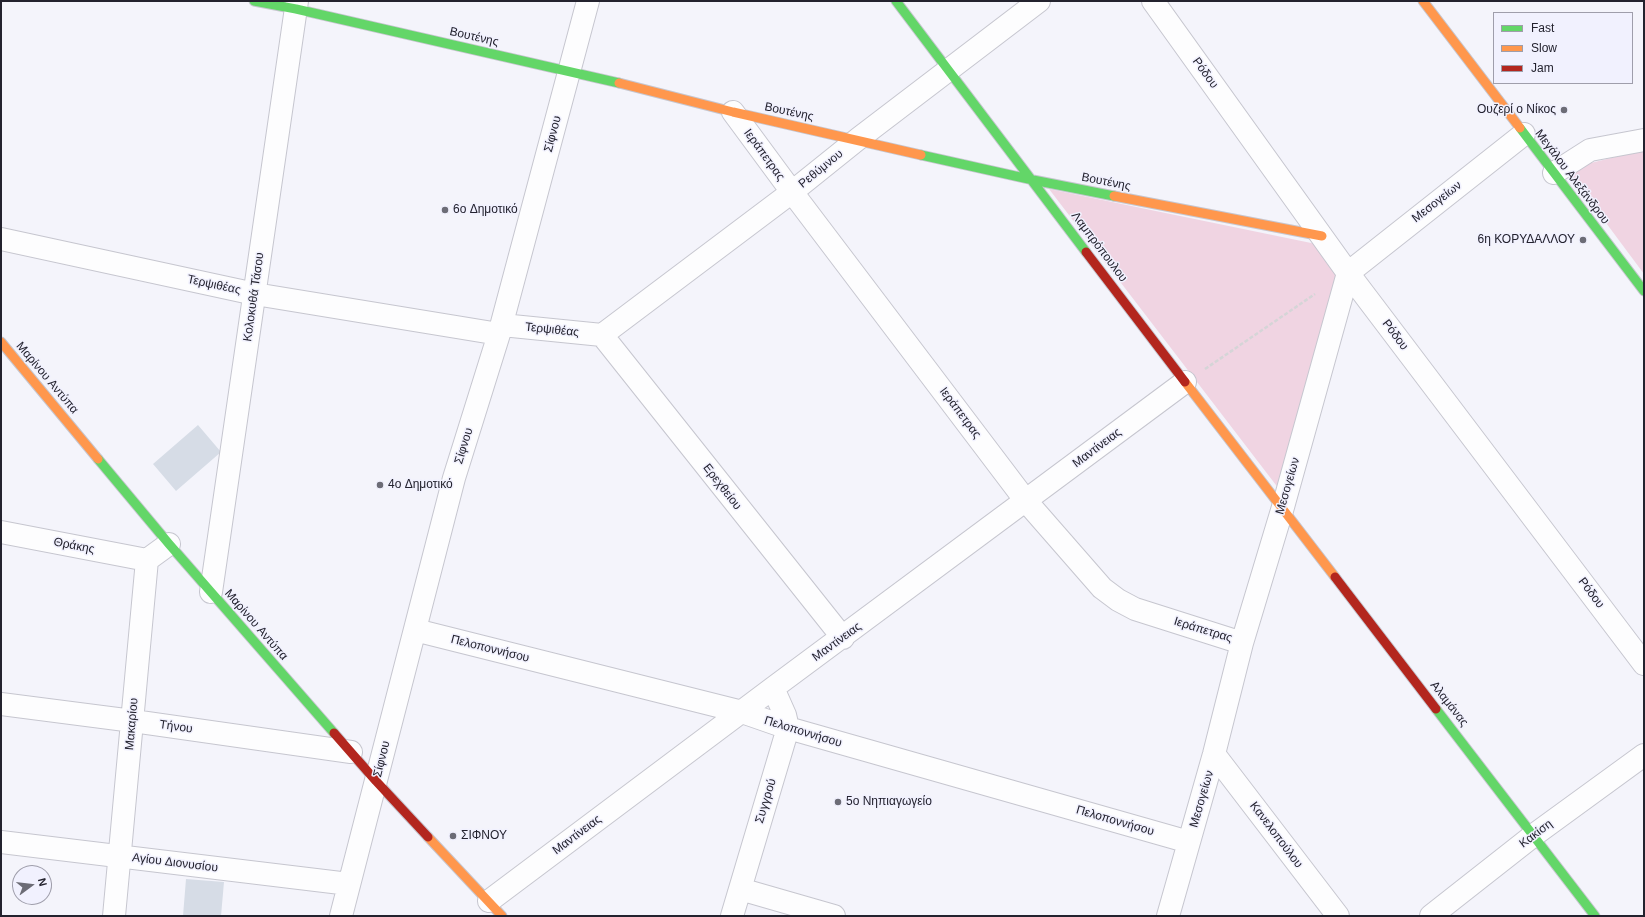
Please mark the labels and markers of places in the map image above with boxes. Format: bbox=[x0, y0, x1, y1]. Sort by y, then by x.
place label: Ουζερί ο Νίκος bbox=[1477, 103, 1556, 117]
marker: Ουζερί ο Νίκος bbox=[1559, 105, 1569, 115]
place label: 6ο Δημοτικό bbox=[453, 203, 518, 217]
marker: 6ο Δημοτικό bbox=[440, 205, 450, 215]
place label: 6η ΚΟΡΥΔΑΛΛΟΥ bbox=[1477, 233, 1575, 247]
marker: 6η ΚΟΡΥΔΑΛΛΟΥ bbox=[1578, 235, 1588, 245]
place label: 4ο Δημοτικό bbox=[388, 478, 453, 492]
marker: 4ο Δημοτικό bbox=[375, 480, 385, 490]
place label: 5ο Νηπιαγωγείο bbox=[846, 795, 932, 809]
marker: 5ο Νηπιαγωγείο bbox=[833, 797, 843, 807]
place label: ΣΙΦΝΟΥ bbox=[461, 829, 507, 843]
marker: ΣΙΦΝΟΥ bbox=[448, 831, 458, 841]

